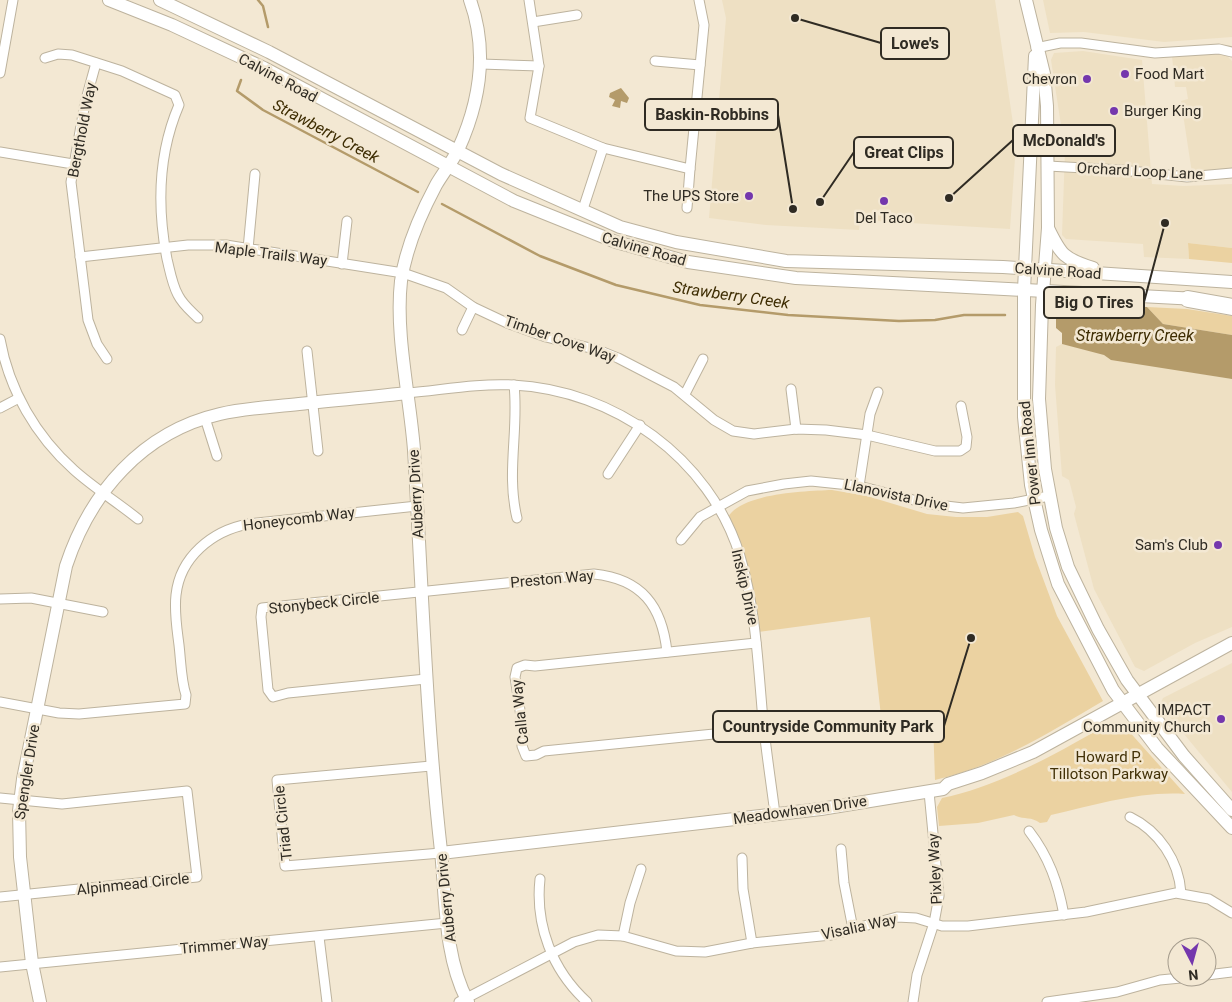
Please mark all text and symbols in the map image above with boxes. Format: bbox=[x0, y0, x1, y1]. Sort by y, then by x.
callout: Lowe's bbox=[881, 28, 949, 59]
text: Lowe's bbox=[891, 34, 939, 53]
street label: Calvine Road bbox=[235, 50, 321, 106]
place label: Food Mart bbox=[1135, 65, 1204, 83]
marker: Food Mart bbox=[1119, 68, 1131, 80]
place label: Chevron bbox=[1022, 70, 1077, 88]
marker: Chevron bbox=[1081, 73, 1093, 85]
street label: Bergthold Way bbox=[64, 81, 100, 179]
water label: Strawberry Creek bbox=[270, 95, 383, 168]
callout: Baskin-Robbins bbox=[645, 99, 778, 130]
place label: Burger King bbox=[1124, 102, 1202, 120]
text: Baskin-Robbins bbox=[655, 105, 769, 124]
marker: Burger King bbox=[1108, 105, 1120, 117]
callout: McDonald's bbox=[1013, 125, 1115, 156]
text: McDonald's bbox=[1023, 131, 1105, 150]
callout: Great Clips bbox=[854, 137, 953, 168]
text: Great Clips bbox=[864, 143, 944, 162]
street label: Orchard Loop Lane bbox=[1076, 159, 1204, 183]
place label: The UPS Store bbox=[643, 187, 739, 205]
marker: The UPS Store bbox=[743, 190, 755, 202]
marker: Del Taco bbox=[878, 195, 890, 207]
place label: Del Taco bbox=[855, 209, 913, 227]
street label: Calvine Road bbox=[600, 228, 688, 270]
street label: Maple Trails Way bbox=[214, 238, 328, 270]
street label: Calvine Road bbox=[1014, 259, 1102, 283]
water label: Strawberry Creek bbox=[671, 277, 792, 313]
callout: Big O Tires bbox=[1044, 287, 1144, 318]
text: Big O Tires bbox=[1055, 293, 1133, 312]
street label: Timber Cove Way bbox=[502, 312, 618, 366]
water label: Strawberry Creek bbox=[1076, 326, 1195, 345]
street label: Power Inn Road bbox=[1016, 400, 1044, 506]
street label: Auberry Drive bbox=[405, 449, 427, 539]
street label: Llanovista Drive bbox=[842, 475, 950, 515]
street label: Honeycomb Way bbox=[242, 503, 356, 535]
place label: Sam's Club bbox=[1135, 536, 1208, 554]
marker: Sam's Club bbox=[1212, 539, 1224, 551]
street label: Inskip Drive bbox=[728, 547, 762, 627]
street label: Preston Way bbox=[510, 566, 594, 592]
street label: Stonybeck Circle bbox=[268, 588, 380, 618]
street label: Calla Way bbox=[508, 679, 532, 745]
place label: IMPACT Community Church bbox=[1083, 701, 1211, 736]
callout: Countryside Community Park bbox=[713, 711, 944, 742]
marker: IMPACT Community Church bbox=[1215, 713, 1227, 725]
text: Countryside Community Park bbox=[723, 717, 934, 736]
street label: Spengler Drive bbox=[11, 723, 43, 821]
park label: Howard P. Tillotson Parkway bbox=[1050, 748, 1168, 783]
street label: Triad Circle bbox=[270, 785, 296, 861]
street label: Meadowhaven Drive bbox=[732, 792, 868, 828]
street label: Pixley Way bbox=[924, 833, 946, 905]
street label: Auberry Drive bbox=[432, 853, 460, 943]
street label: Alpinmead Circle bbox=[76, 869, 190, 899]
street label: Visalia Way bbox=[820, 910, 898, 944]
street label: Trimmer Way bbox=[179, 932, 269, 958]
north arrow bbox=[1167, 937, 1217, 987]
text: N bbox=[1188, 966, 1199, 983]

